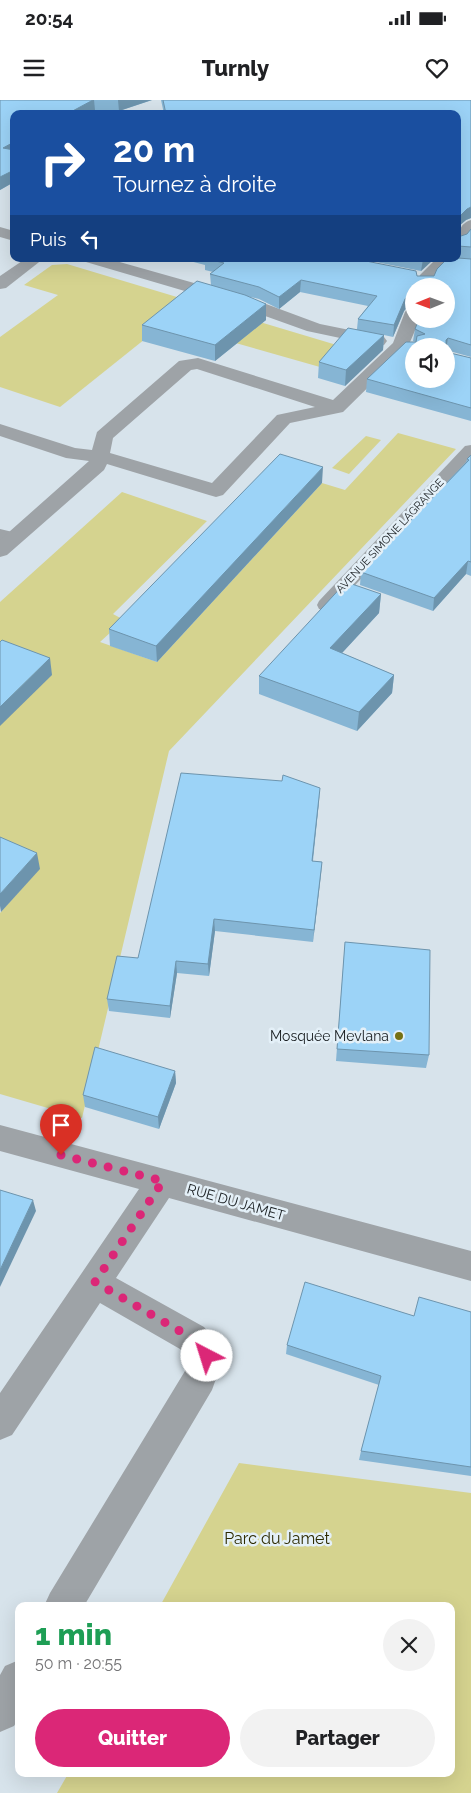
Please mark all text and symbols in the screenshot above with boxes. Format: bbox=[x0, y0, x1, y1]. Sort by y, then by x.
text: 20:54 bbox=[25, 7, 73, 29]
icon: menu bbox=[20, 54, 48, 82]
icon: heart bbox=[423, 54, 451, 82]
text: Turnly bbox=[202, 55, 269, 81]
text: 20 m bbox=[113, 129, 195, 170]
icon: right bbox=[30, 130, 95, 195]
text: Tournez à droite bbox=[113, 171, 277, 197]
icon: left bbox=[76, 225, 104, 253]
text: Puis bbox=[30, 228, 66, 250]
north arrow bbox=[405, 278, 455, 328]
map controls bbox=[405, 278, 455, 388]
button: sound bbox=[405, 338, 455, 388]
street label: AVENUE SIMONE LAGRANGE bbox=[334, 476, 447, 596]
place label: Mosquée Mevlana bbox=[270, 1028, 389, 1044]
marker: Mosquée Mevlana bbox=[393, 1030, 405, 1042]
pin bbox=[40, 1104, 82, 1155]
icon: arrive bbox=[47, 1111, 75, 1139]
street label: RUE DU JAMET bbox=[185, 1180, 287, 1224]
position arrow bbox=[180, 1329, 232, 1381]
park label: Parc du Jamet bbox=[224, 1529, 330, 1548]
text: 1 min bbox=[35, 1617, 112, 1652]
button: close bbox=[383, 1619, 435, 1671]
text: 50 m · 20:55 bbox=[35, 1654, 122, 1673]
button: Quitter bbox=[35, 1709, 230, 1767]
button: Partager bbox=[240, 1709, 435, 1767]

